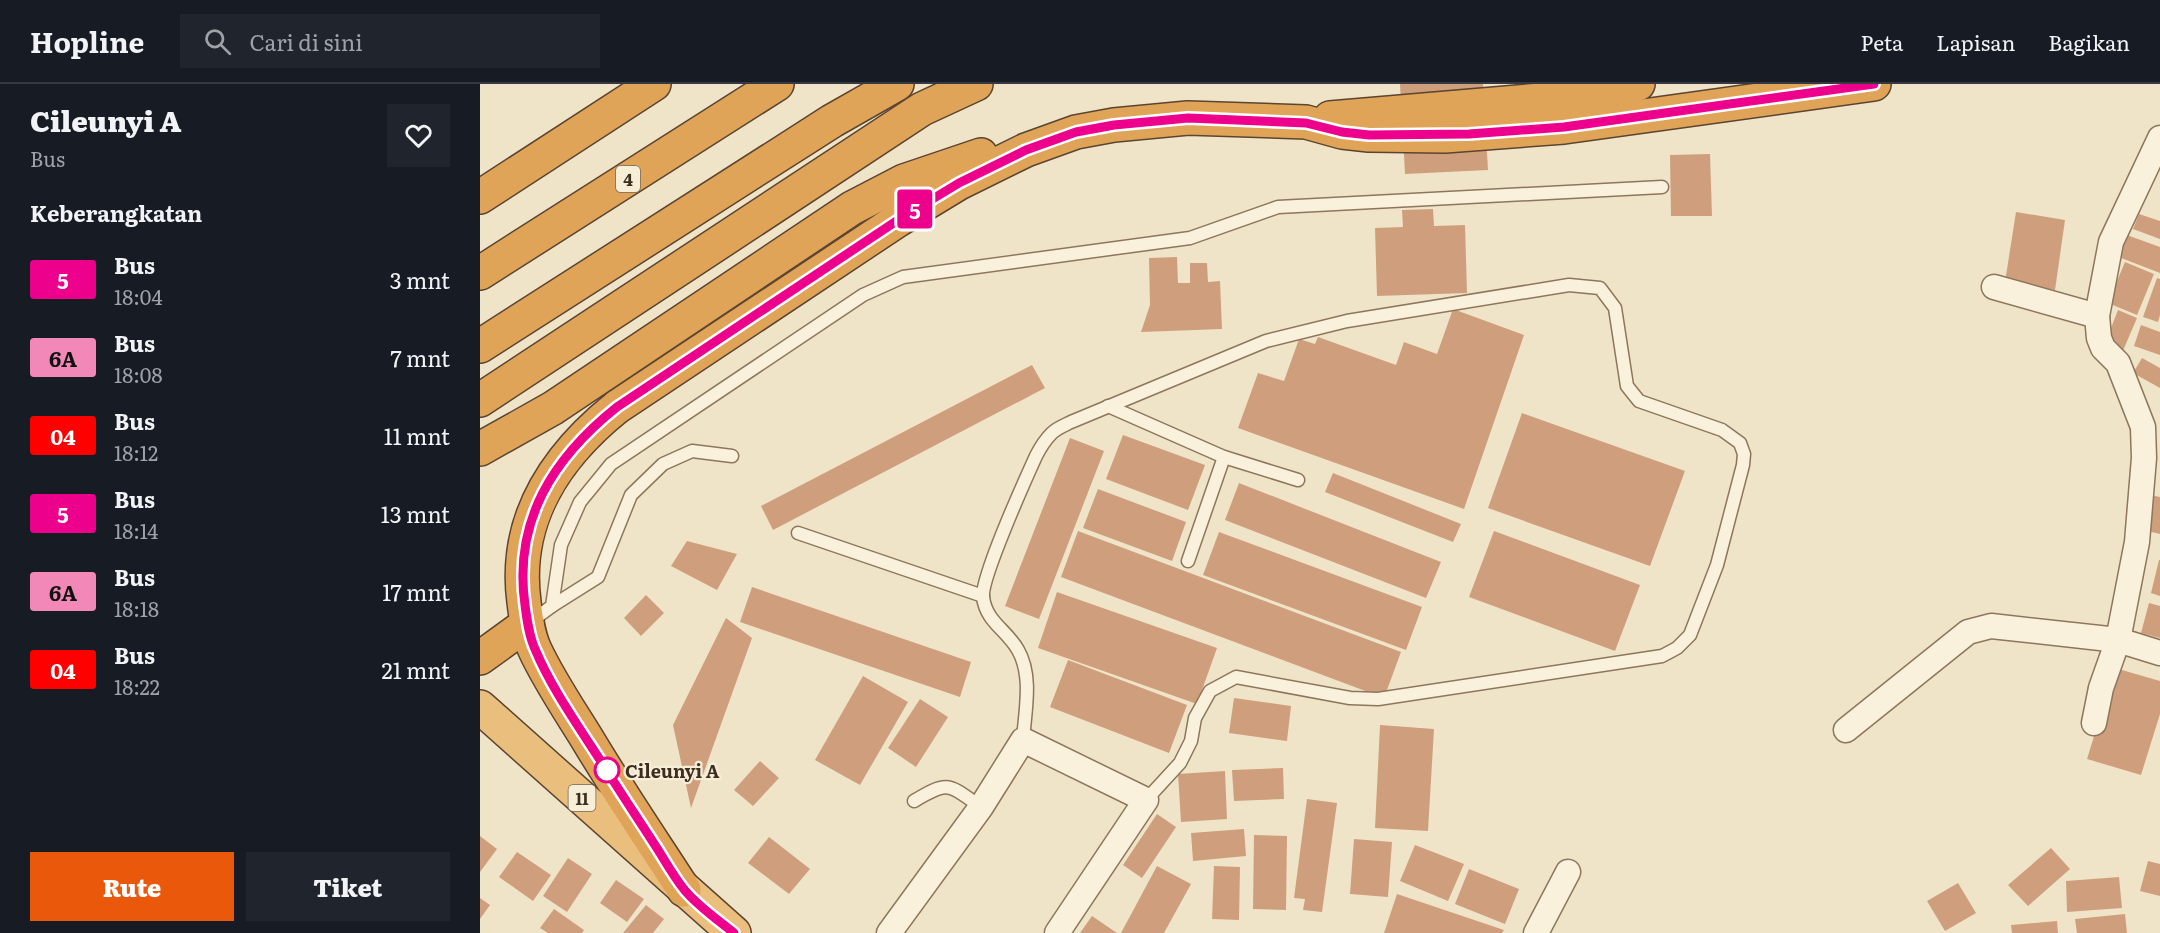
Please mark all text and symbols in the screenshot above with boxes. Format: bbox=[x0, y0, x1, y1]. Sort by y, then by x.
search box bbox=[180, 14, 600, 68]
text: Hopline bbox=[30, 20, 144, 62]
icon: search bbox=[201, 25, 234, 58]
text: Cari di sini bbox=[249, 25, 363, 58]
text: Peta bbox=[1861, 26, 1903, 57]
text: Lapisan bbox=[1936, 26, 2015, 57]
text: Bagikan bbox=[2048, 26, 2130, 57]
text: Cileunyi A bbox=[30, 99, 181, 141]
button: heart bbox=[387, 104, 450, 167]
text: Bus bbox=[30, 143, 65, 173]
road number: 4 bbox=[616, 166, 640, 192]
line badge: 5 bbox=[896, 190, 934, 228]
text: 5 bbox=[909, 194, 921, 225]
text: Keberangkatan bbox=[30, 196, 202, 229]
text: Bus bbox=[114, 248, 155, 281]
text: 3 mnt bbox=[390, 263, 450, 296]
text: 5 bbox=[57, 264, 69, 295]
text: 18:04 bbox=[114, 281, 162, 311]
text: Bus bbox=[114, 326, 155, 359]
text: 7 mnt bbox=[391, 341, 450, 374]
text: 6A bbox=[49, 342, 77, 373]
text: 18:08 bbox=[114, 359, 162, 389]
text: Bus bbox=[114, 404, 155, 437]
text: 11 mnt bbox=[384, 419, 450, 452]
text: 04 bbox=[50, 420, 76, 451]
text: 18:12 bbox=[114, 437, 158, 467]
text: Bus bbox=[114, 482, 155, 515]
text: 13 mnt bbox=[381, 497, 450, 530]
text: 5 bbox=[57, 498, 69, 529]
text: 18:14 bbox=[114, 515, 158, 545]
text: Bus bbox=[114, 560, 155, 593]
text: 17 mnt bbox=[382, 575, 450, 608]
text: 6A bbox=[49, 576, 77, 607]
text: 18:18 bbox=[114, 593, 159, 623]
text: Bus bbox=[114, 638, 155, 671]
text: 21 mnt bbox=[382, 653, 450, 686]
text: 04 bbox=[50, 654, 76, 685]
text: 18:22 bbox=[114, 671, 160, 701]
marker: Cileunyi A bbox=[594, 757, 620, 783]
place label: Cileunyi A bbox=[625, 757, 720, 784]
road number: 11 bbox=[568, 785, 596, 811]
button: Rute bbox=[30, 852, 234, 921]
button: Tiket bbox=[246, 852, 450, 921]

